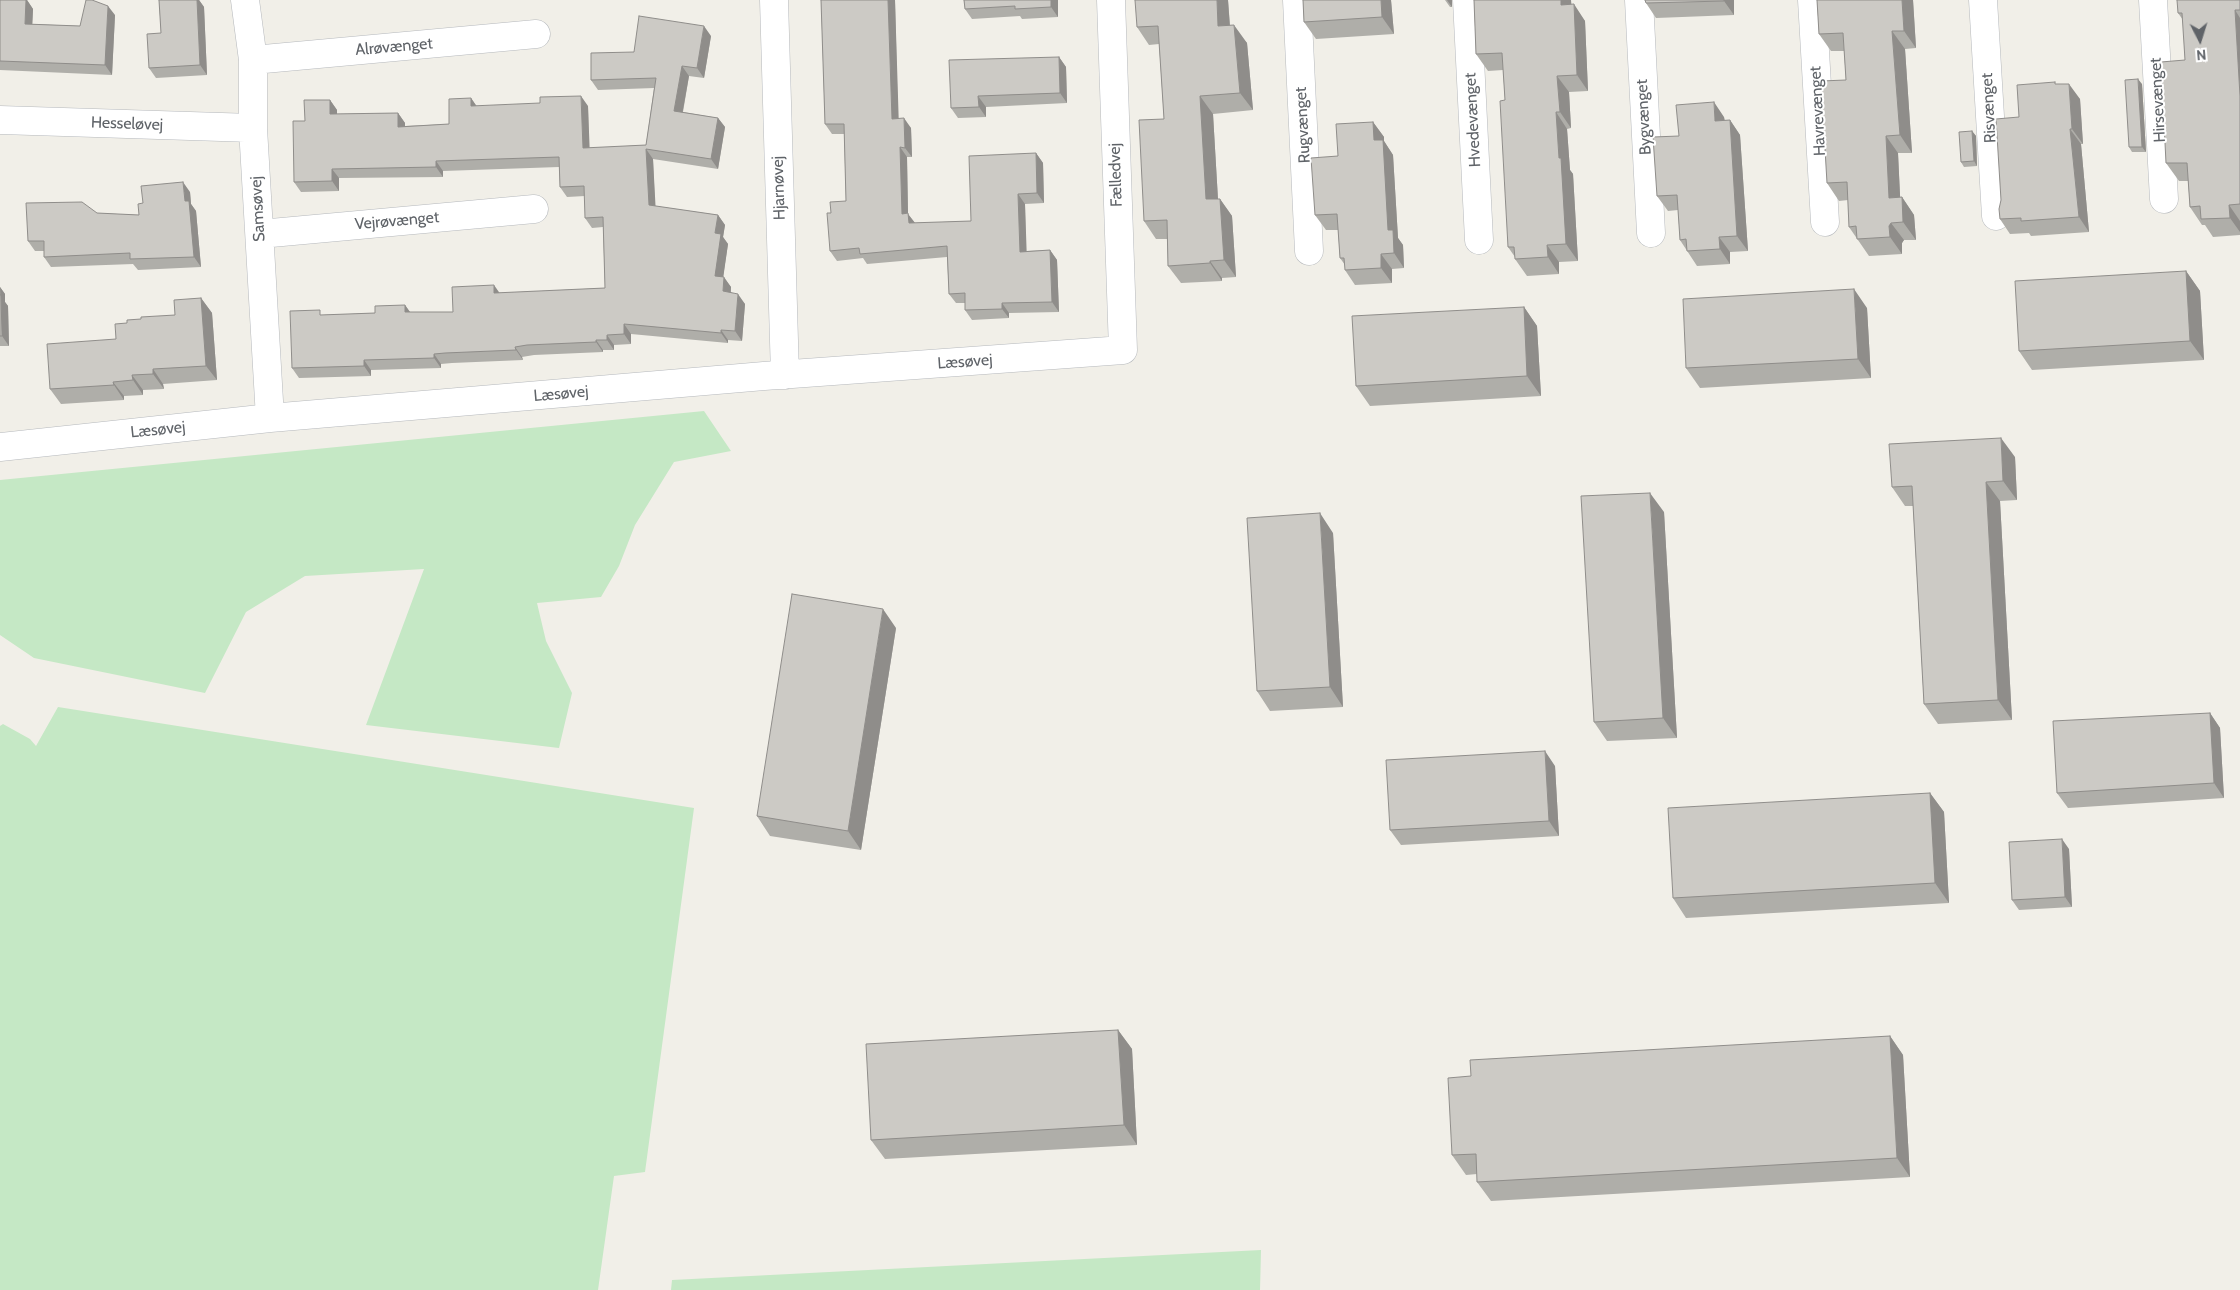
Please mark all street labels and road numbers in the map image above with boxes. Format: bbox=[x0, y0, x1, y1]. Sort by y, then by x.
street label: Alrøvænget bbox=[354, 34, 434, 60]
street label: Hirsevænget bbox=[2146, 57, 2170, 143]
street label: Havrevænget bbox=[1806, 65, 1830, 157]
street label: Hvedevænget bbox=[1461, 72, 1485, 168]
street label: Risvænget bbox=[1978, 72, 2000, 144]
street label: Bygvænget bbox=[1632, 79, 1656, 155]
street label: Rugvænget bbox=[1291, 86, 1315, 164]
street label: Hesseløvej bbox=[91, 113, 163, 135]
street label: Fælledvej bbox=[1105, 143, 1127, 207]
street label: Hjarnøvej bbox=[768, 156, 790, 220]
street label: Samsøvej bbox=[247, 176, 269, 242]
street label: Vejrøvænget bbox=[354, 208, 440, 234]
street label: Læsøvej bbox=[937, 351, 993, 373]
street label: Læsøvej bbox=[533, 382, 589, 406]
street label: Læsøvej bbox=[130, 418, 186, 442]

